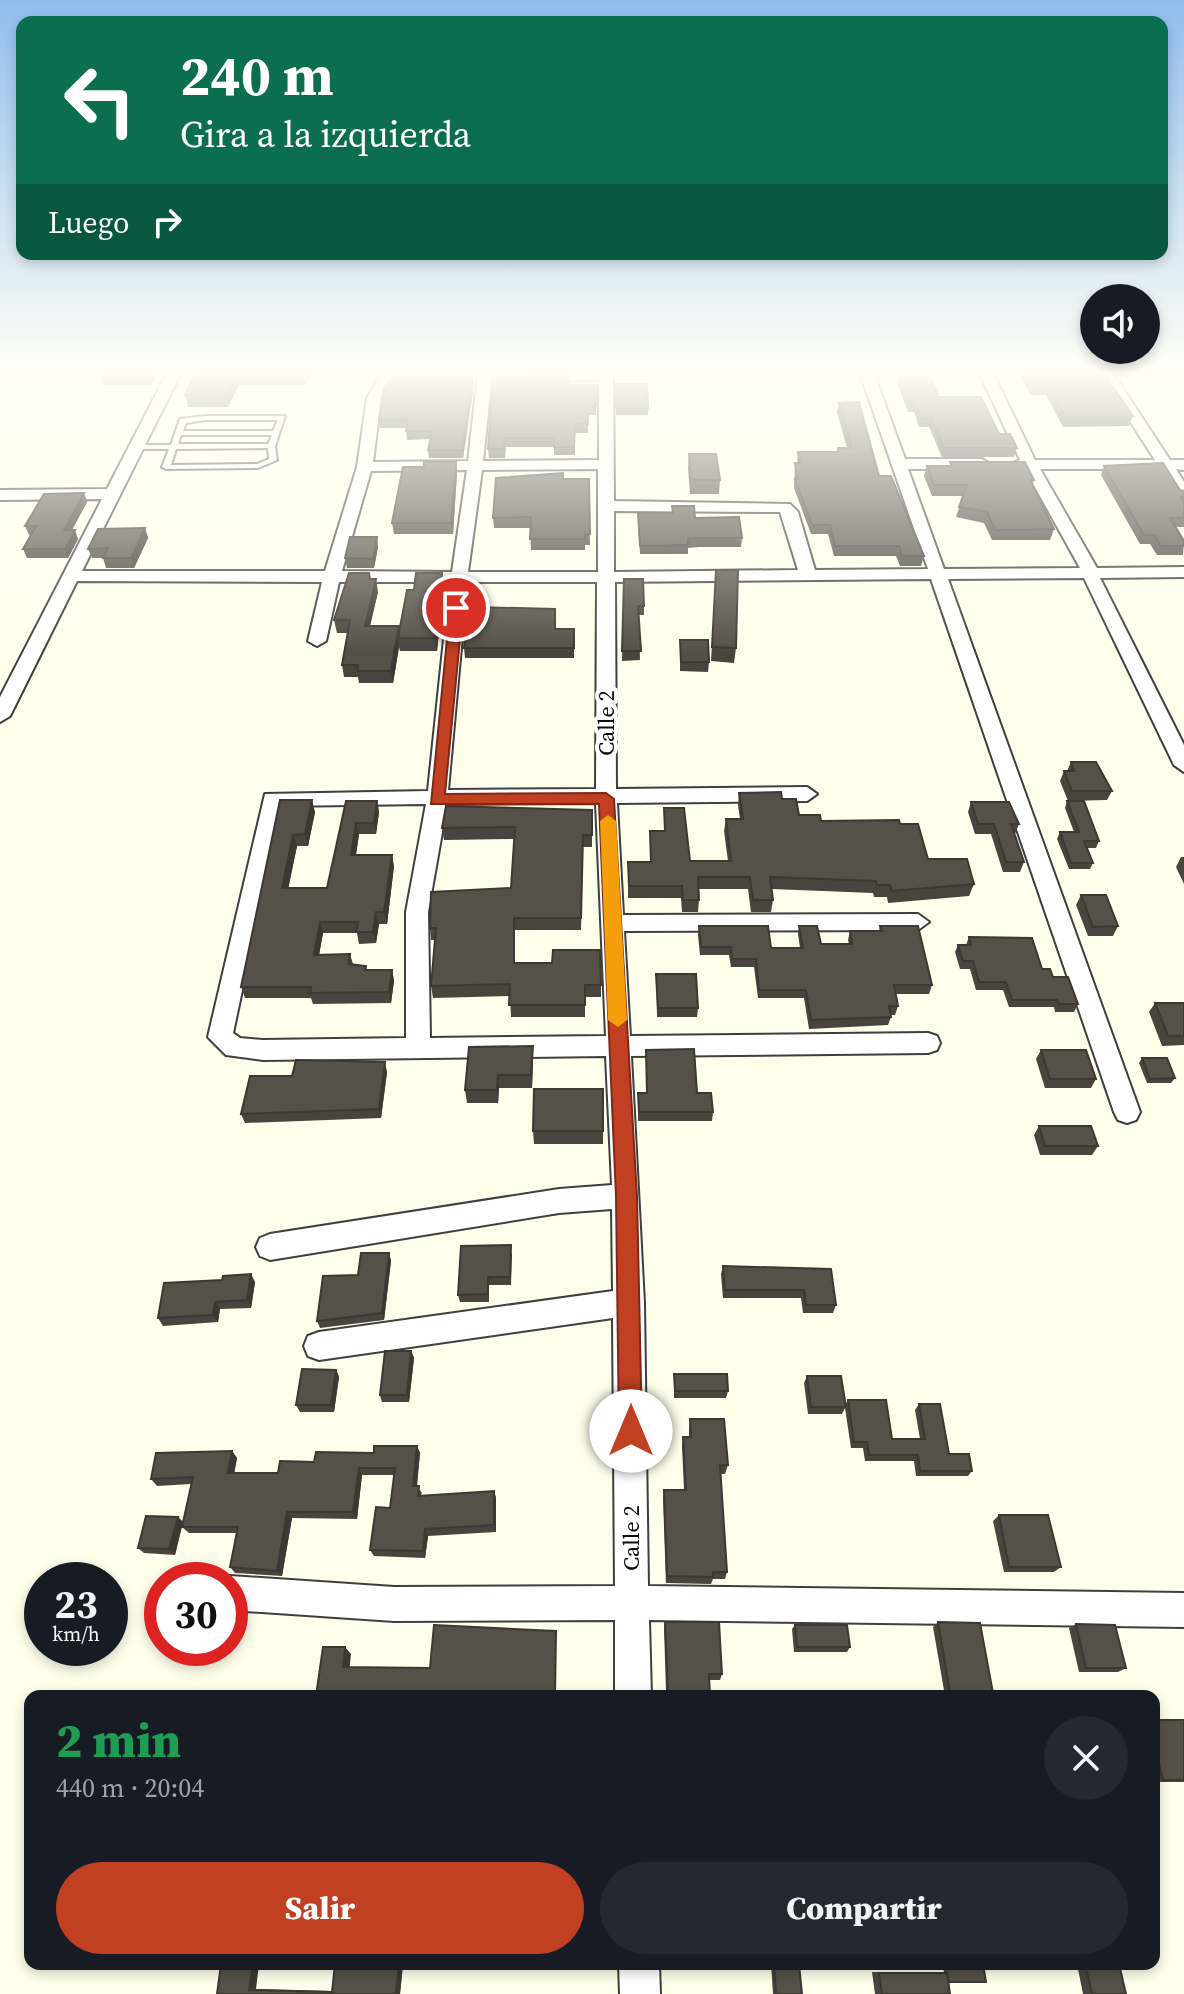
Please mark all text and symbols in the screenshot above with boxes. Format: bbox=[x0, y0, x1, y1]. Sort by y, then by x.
text: 240 m bbox=[180, 37, 334, 114]
icon: left bbox=[48, 48, 152, 152]
text: Gira a la izquierda bbox=[180, 110, 471, 159]
icon: right bbox=[145, 200, 189, 244]
text: Luego bbox=[48, 202, 129, 243]
map controls bbox=[1080, 284, 1160, 364]
button: sound bbox=[1080, 284, 1160, 364]
pin bbox=[422, 574, 490, 642]
icon: arrive bbox=[434, 586, 478, 630]
street label: Calle 2 bbox=[591, 690, 621, 756]
position arrow bbox=[589, 1389, 673, 1473]
street label: Calle 2 bbox=[616, 1505, 646, 1571]
speed limit sign: 30 bbox=[144, 1562, 248, 1666]
text: 23 bbox=[54, 1577, 98, 1631]
text: km/h bbox=[52, 1620, 100, 1648]
text: 2 min bbox=[56, 1707, 181, 1773]
button: close bbox=[1044, 1716, 1128, 1800]
text: 440 m · 20:04 bbox=[56, 1770, 204, 1806]
button: Salir bbox=[56, 1862, 584, 1954]
button: Compartir bbox=[600, 1862, 1128, 1954]

